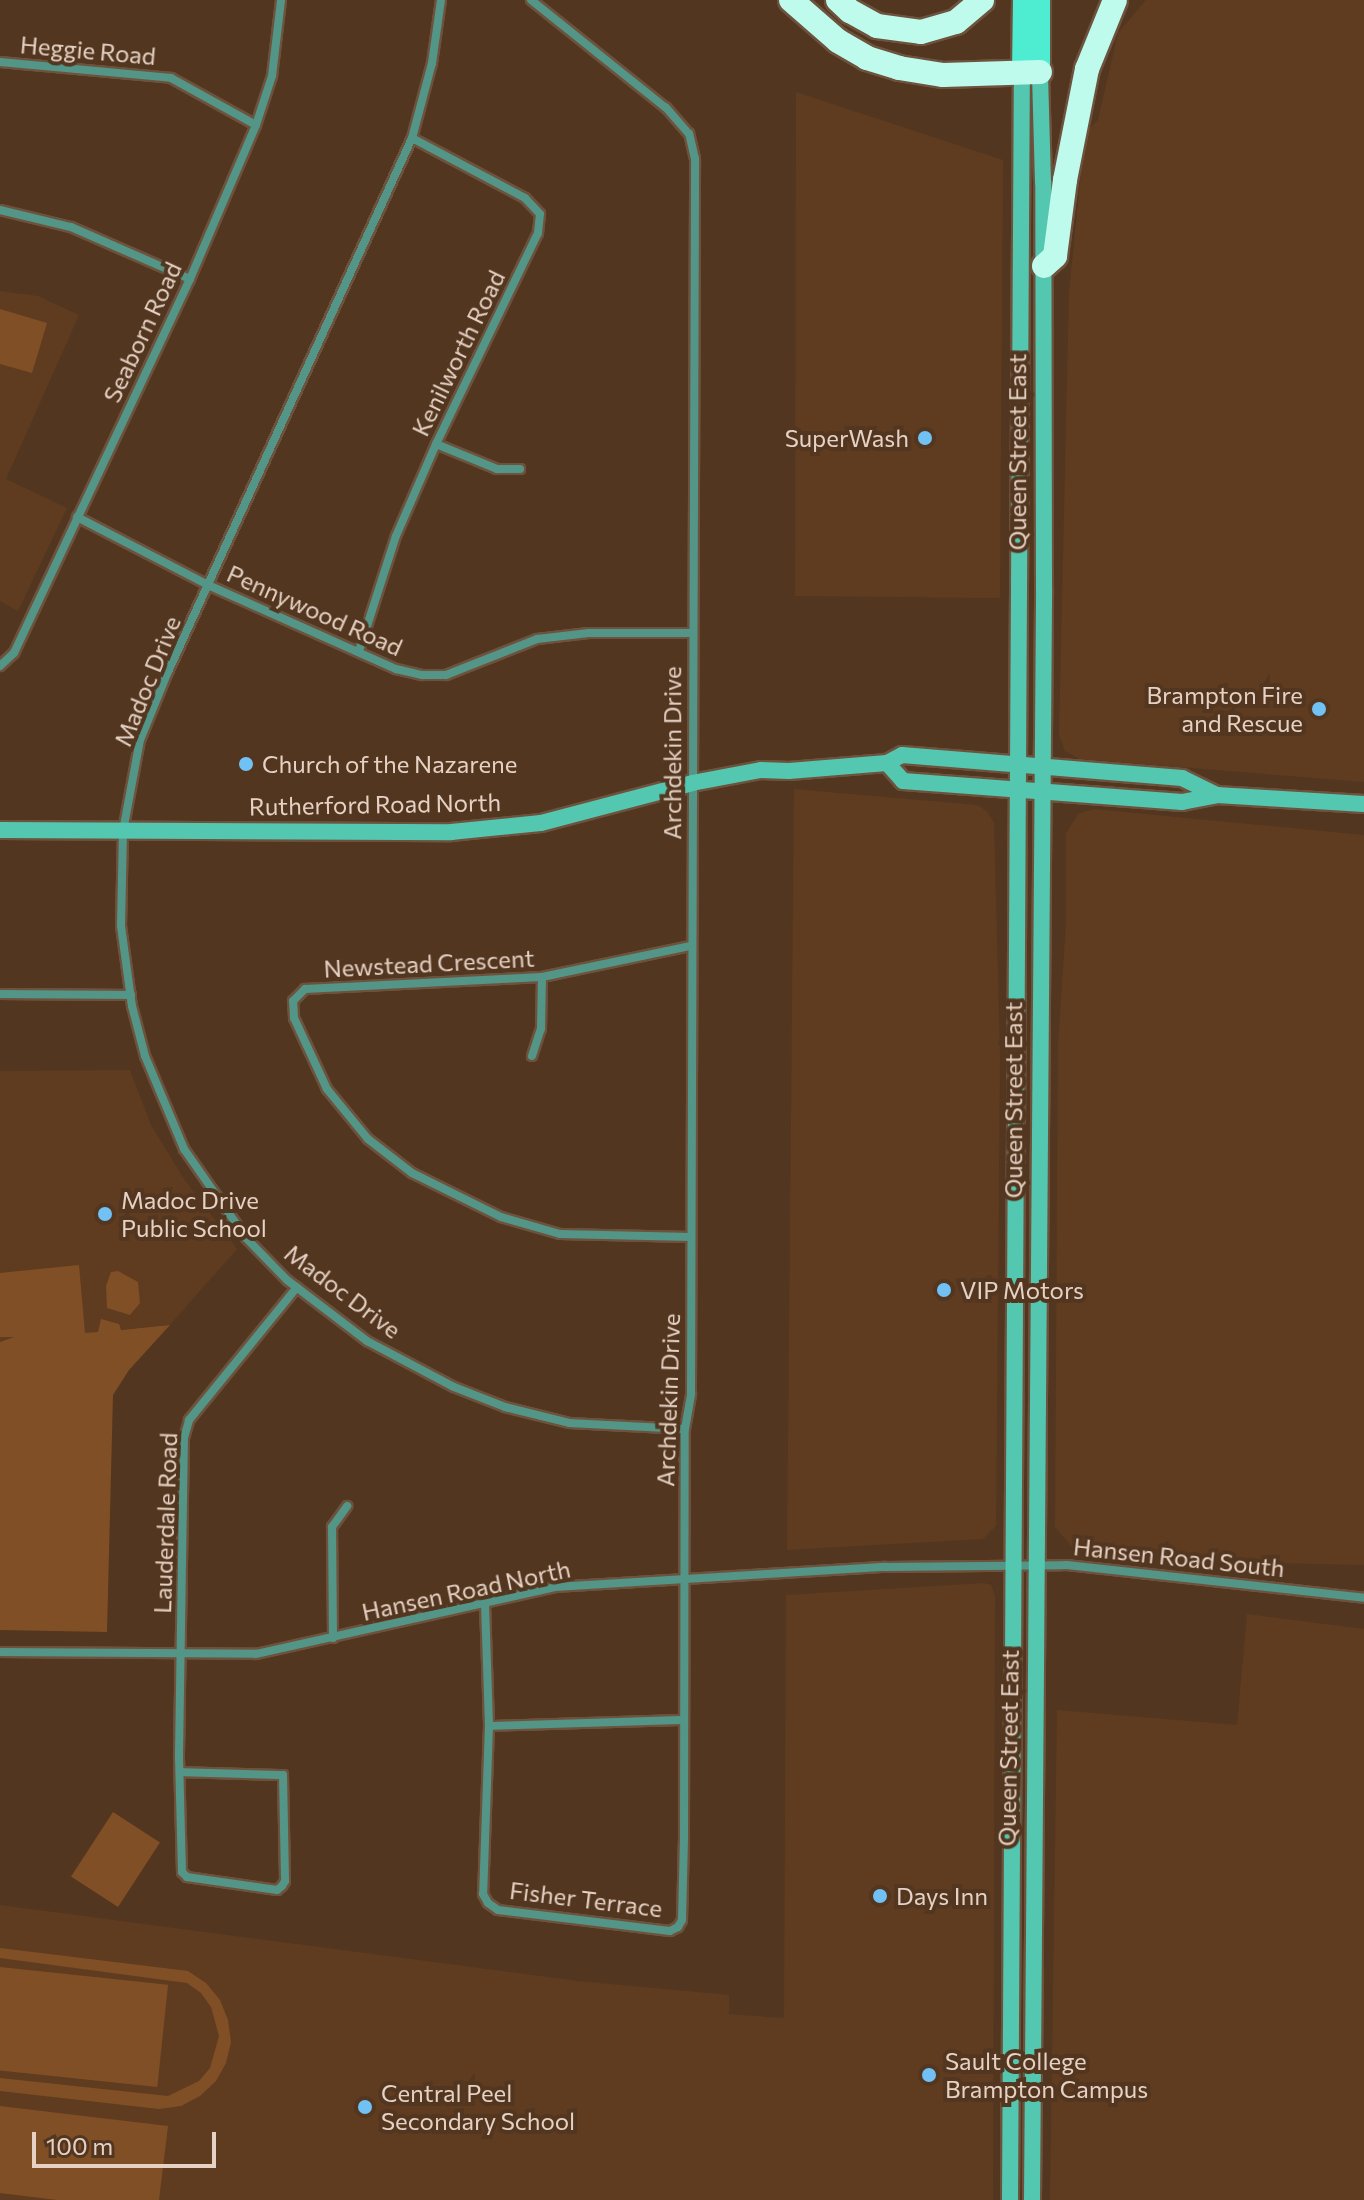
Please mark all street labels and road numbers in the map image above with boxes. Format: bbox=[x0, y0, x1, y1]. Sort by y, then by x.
street label: Heggie Road bbox=[19, 30, 157, 70]
street label: Seaborn Road bbox=[97, 257, 187, 407]
street label: Kenilworth Road bbox=[405, 265, 511, 441]
street label: Queen Street East bbox=[1003, 354, 1031, 550]
street label: Pennywood Road bbox=[223, 558, 407, 662]
street label: Madoc Drive bbox=[108, 612, 186, 750]
street label: Archdekin Drive bbox=[658, 666, 686, 840]
street label: Rutherford Road North bbox=[249, 787, 501, 821]
street label: Newstead Crescent bbox=[323, 943, 535, 983]
street label: Queen Street East bbox=[999, 1002, 1027, 1198]
street label: Madoc Drive bbox=[279, 1238, 407, 1344]
street label: Archdekin Drive bbox=[651, 1313, 685, 1487]
street label: Lauderdale Road bbox=[147, 1432, 183, 1614]
street label: Hansen Road South bbox=[1072, 1532, 1286, 1582]
street label: Hansen Road North bbox=[359, 1554, 573, 1626]
street label: Queen Street East bbox=[992, 1649, 1024, 1847]
street label: Fisher Terrace bbox=[508, 1875, 664, 1923]

